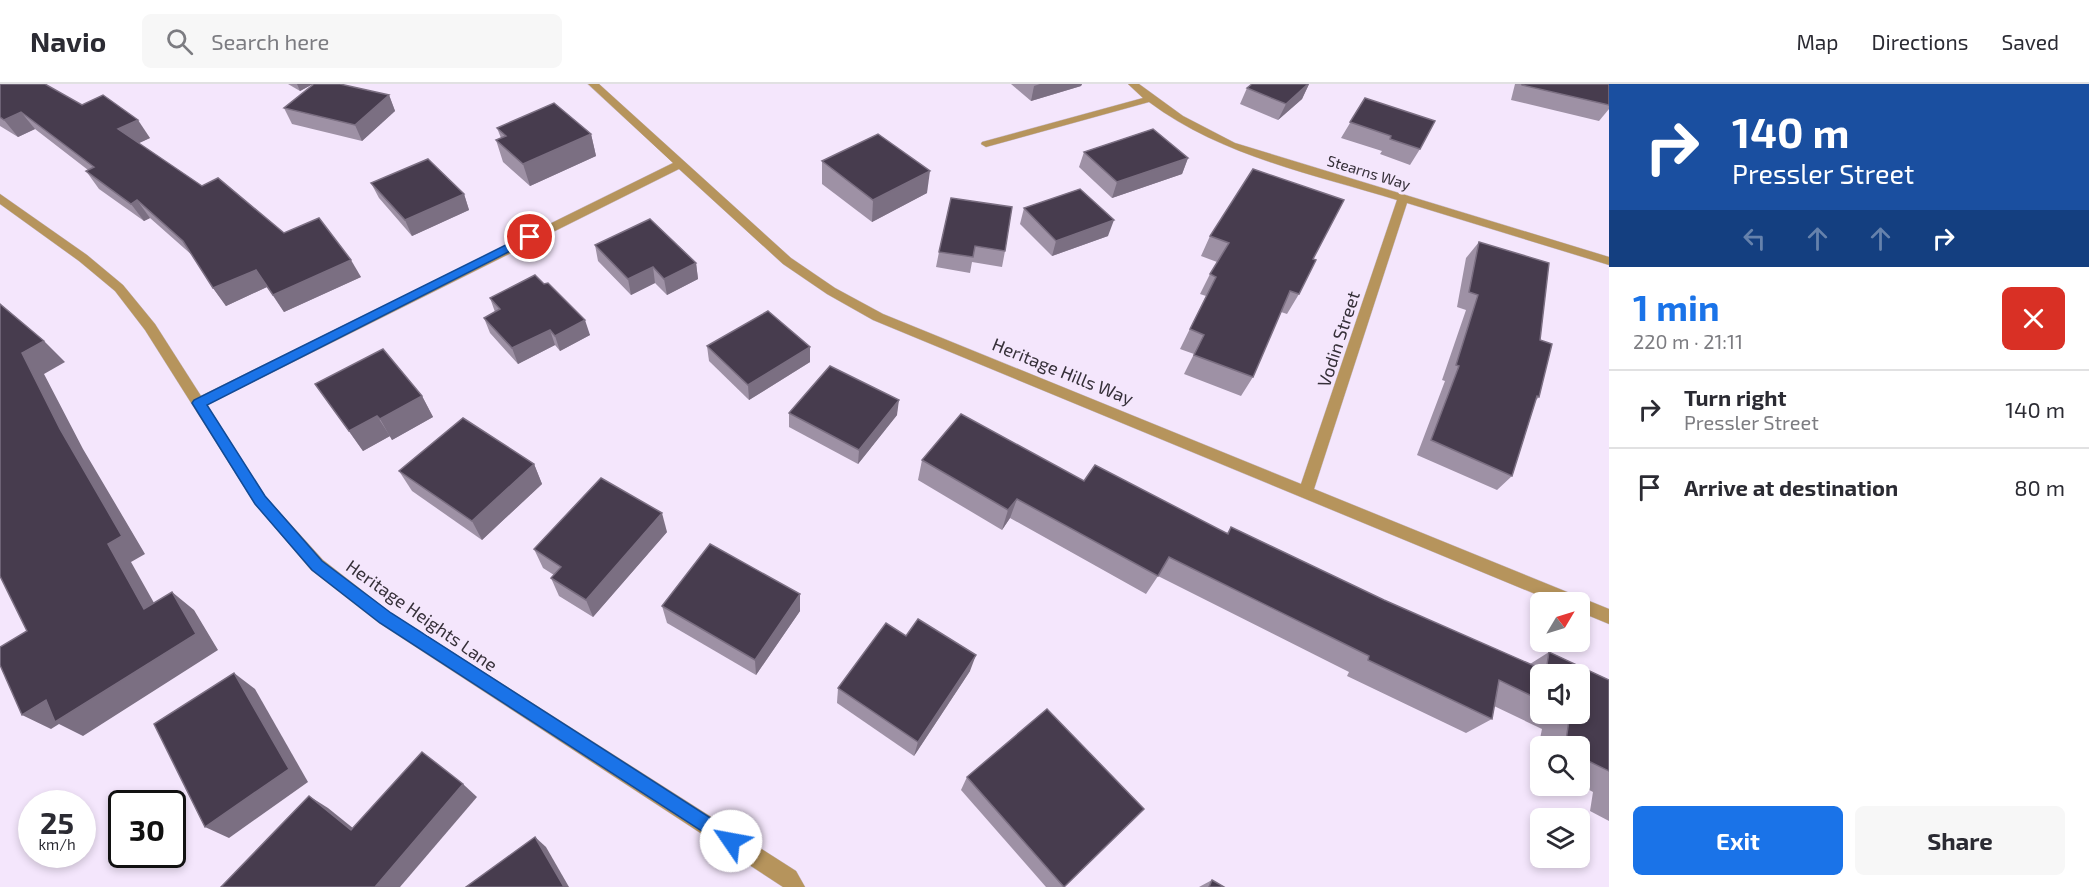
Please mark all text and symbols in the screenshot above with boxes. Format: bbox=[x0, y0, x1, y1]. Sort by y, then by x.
search box bbox=[142, 14, 562, 68]
text: Navio bbox=[30, 24, 106, 58]
icon: search bbox=[163, 25, 196, 58]
text: Search here bbox=[211, 28, 329, 54]
text: Map bbox=[1796, 29, 1839, 54]
text: Directions bbox=[1872, 29, 1968, 54]
text: Saved bbox=[2001, 29, 2059, 54]
text: 140 m bbox=[1732, 106, 1849, 156]
icon: right bbox=[1633, 108, 1711, 186]
street label: Stearns Way bbox=[1325, 151, 1413, 193]
text: Pressler Street bbox=[1732, 157, 1914, 189]
pin bbox=[504, 211, 555, 262]
icon: arrive bbox=[513, 220, 546, 253]
icon: left bbox=[1738, 222, 1771, 255]
icon: ahead bbox=[1801, 222, 1834, 255]
icon: ahead bbox=[1864, 222, 1897, 255]
icon: right bbox=[1927, 222, 1960, 255]
text: 1 min bbox=[1633, 285, 1720, 328]
button: close bbox=[2002, 287, 2065, 350]
street label: Vodin Street bbox=[1312, 288, 1364, 390]
text: 220 m · 21:11 bbox=[1633, 329, 1743, 353]
street label: Heritage Hills Way bbox=[989, 333, 1137, 409]
text: Turn right bbox=[1684, 384, 1786, 410]
icon: right bbox=[1633, 393, 1666, 426]
text: 140 m bbox=[2005, 396, 2065, 422]
text: Pressler Street bbox=[1684, 410, 1819, 434]
icon: arrive bbox=[1633, 471, 1666, 504]
text: Arrive at destination bbox=[1684, 474, 1898, 500]
text: 80 m bbox=[2014, 474, 2065, 500]
street label: Heritage Heights Lane bbox=[342, 554, 502, 676]
north arrow bbox=[1530, 592, 1590, 652]
map controls bbox=[1530, 592, 1590, 868]
button: sound bbox=[1530, 664, 1590, 724]
button: search bbox=[1530, 736, 1590, 796]
speed limit sign: 30 bbox=[108, 790, 186, 868]
text: 25 bbox=[40, 804, 74, 840]
button: Exit bbox=[1633, 806, 1843, 875]
button: Share bbox=[1855, 806, 2065, 875]
button: layers bbox=[1530, 808, 1590, 868]
position arrow bbox=[699, 809, 763, 873]
text: km/h bbox=[38, 835, 76, 853]

